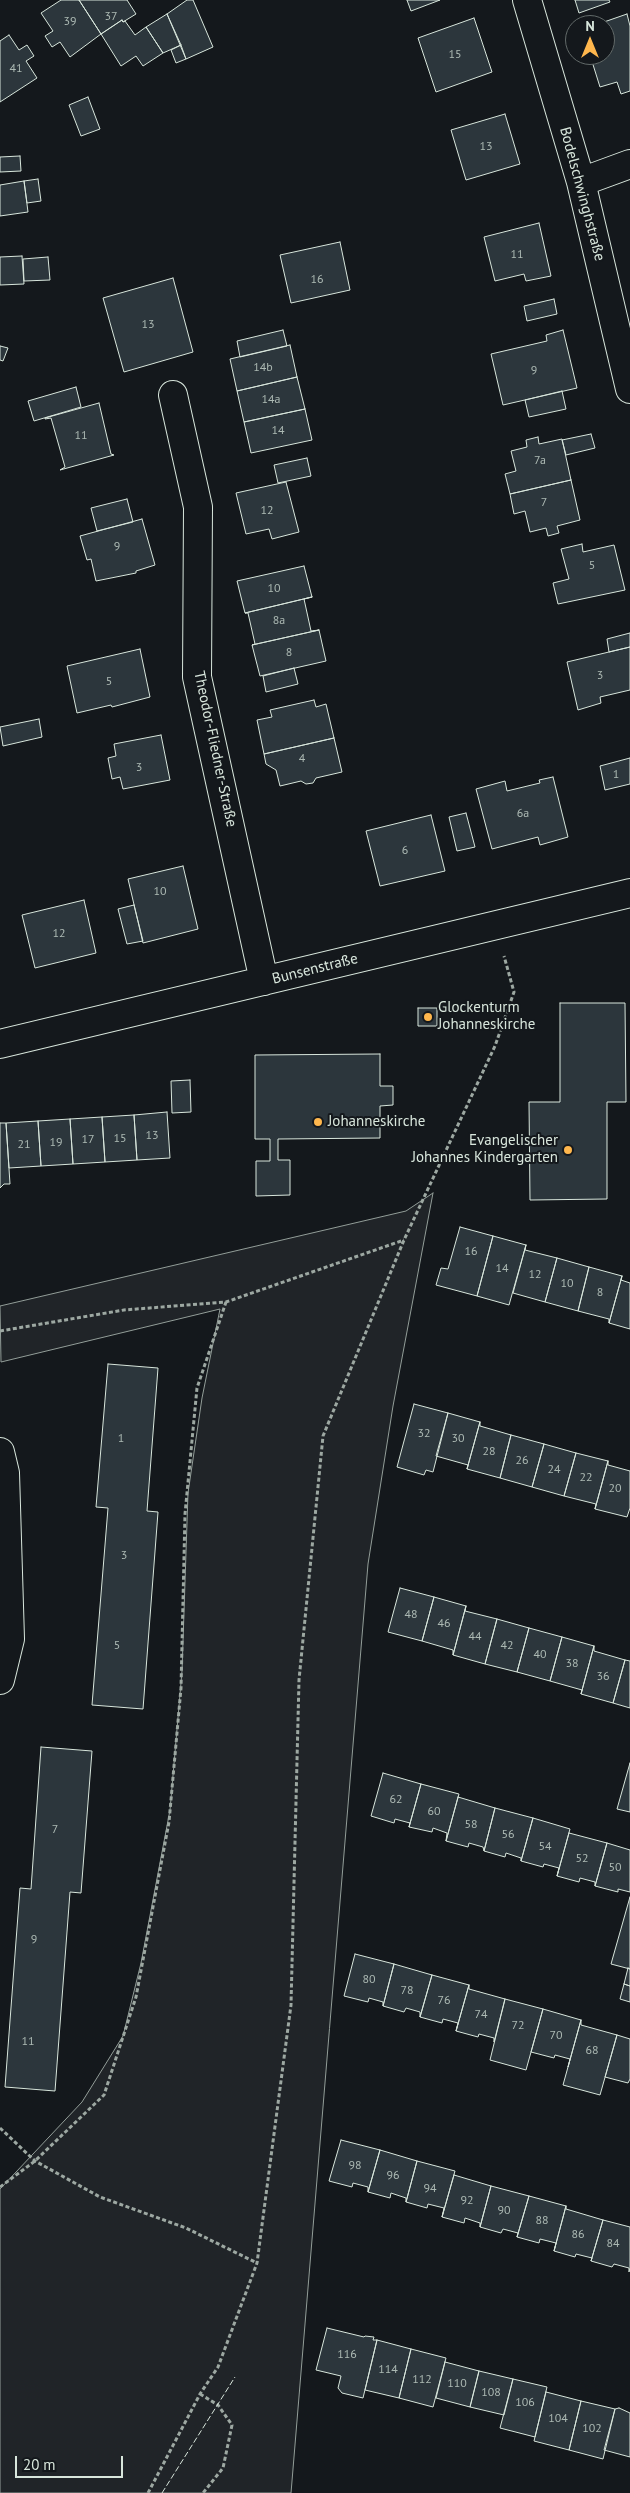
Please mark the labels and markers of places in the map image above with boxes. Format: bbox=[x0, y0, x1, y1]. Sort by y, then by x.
place label: Glockenturm Johanneskirche bbox=[438, 999, 535, 1034]
marker: Glockenturm Johanneskirche bbox=[422, 1011, 434, 1023]
place label: Johanneskirche bbox=[328, 1113, 425, 1131]
marker: Johanneskirche bbox=[312, 1116, 324, 1128]
place label: Evangelischer Johannes Kindergarten bbox=[412, 1132, 558, 1167]
marker: Evangelischer Johannes Kindergarten bbox=[562, 1144, 574, 1156]

